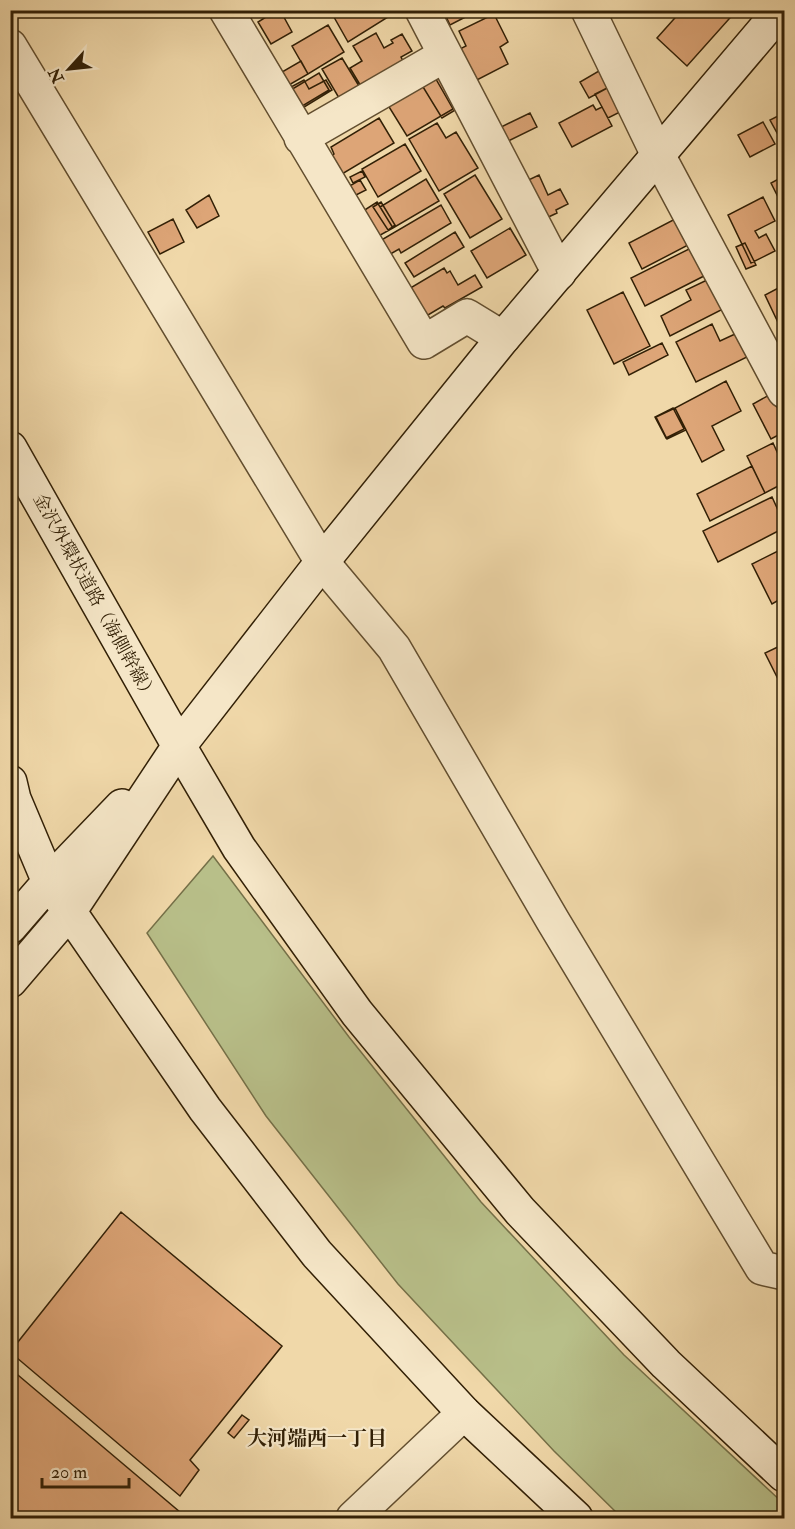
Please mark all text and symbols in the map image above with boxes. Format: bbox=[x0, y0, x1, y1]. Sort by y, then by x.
north arrow bbox=[39, 39, 99, 99]
text: N bbox=[44, 64, 69, 87]
street label: 金沢外環状道路（海側幹線） bbox=[28, 489, 161, 705]
district label: 大河端西一丁目 bbox=[247, 1426, 387, 1451]
scale bar bbox=[42, 1451, 129, 1489]
text: 20 m bbox=[51, 1461, 87, 1484]

